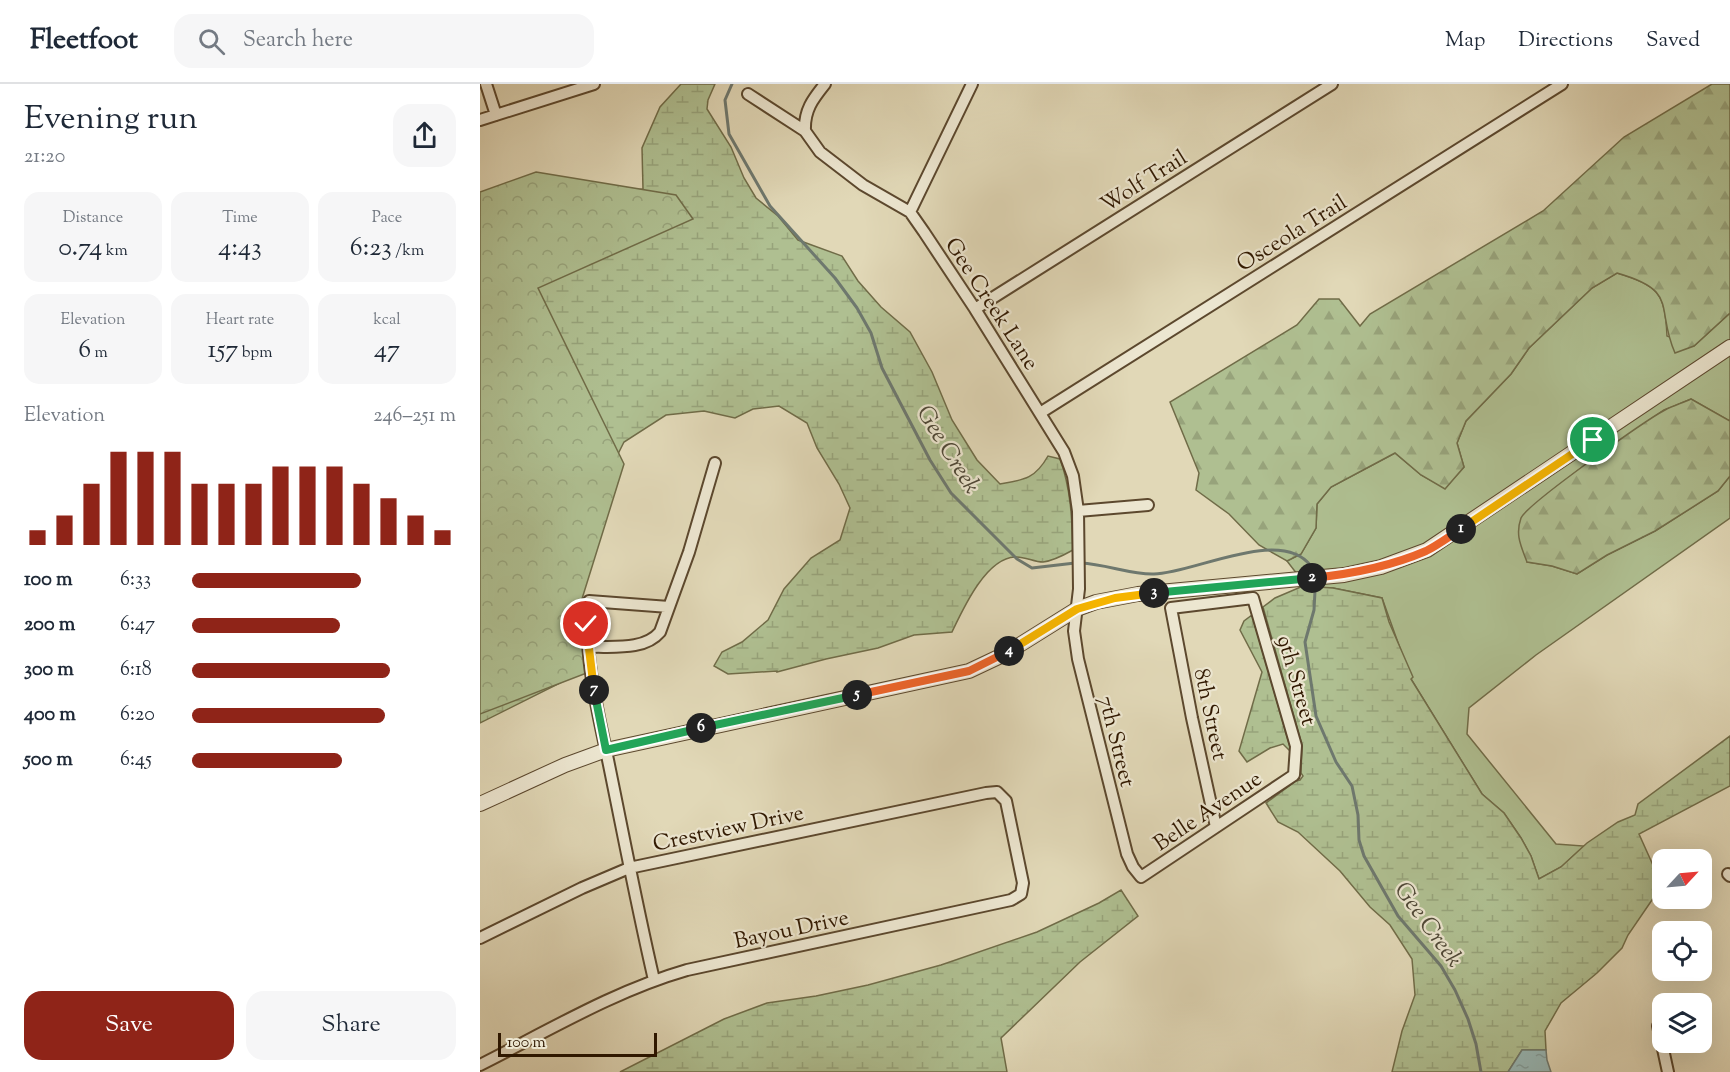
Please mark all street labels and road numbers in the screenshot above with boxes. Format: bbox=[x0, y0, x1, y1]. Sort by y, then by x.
street label: Wolf Trail bbox=[1095, 143, 1194, 222]
street label: Osceola Trail bbox=[1231, 188, 1354, 281]
street label: Gee Creek Lane bbox=[936, 232, 1045, 377]
street label: 9th Street bbox=[1267, 632, 1323, 730]
street label: 8th Street bbox=[1184, 666, 1234, 764]
street label: 7th Street bbox=[1088, 693, 1142, 791]
street label: Belle Avenue bbox=[1148, 764, 1269, 861]
street label: Crestview Drive bbox=[650, 798, 807, 862]
street label: Bayou Drive bbox=[731, 903, 852, 959]

